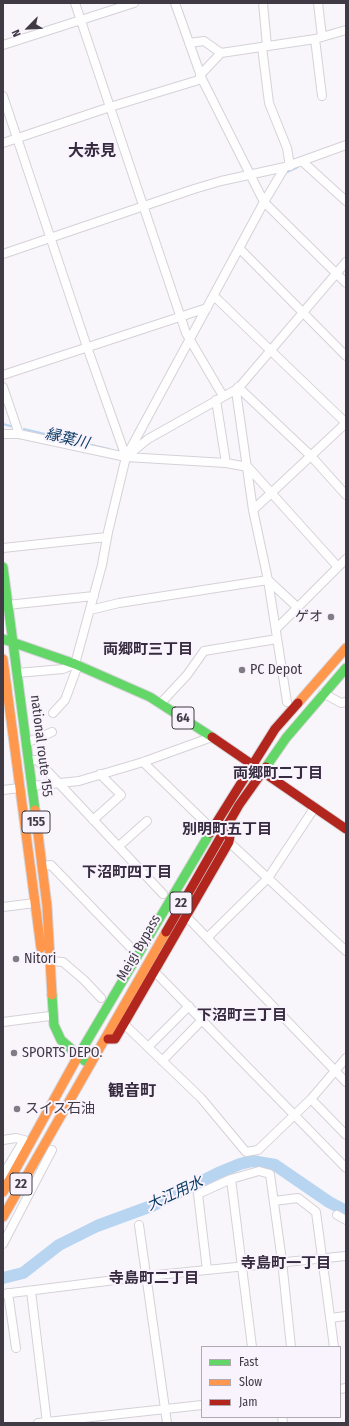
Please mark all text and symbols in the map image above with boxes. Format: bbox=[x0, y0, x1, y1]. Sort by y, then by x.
north arrow bbox=[8, 8, 48, 48]
text: N bbox=[9, 27, 24, 39]
district label: 大赤見 bbox=[68, 142, 116, 162]
water label: 縁葉川 bbox=[43, 425, 91, 453]
place label: ゲオ bbox=[295, 609, 323, 625]
marker: ゲオ bbox=[326, 612, 336, 622]
district label: 両郷町三丁目 bbox=[103, 641, 193, 659]
place label: PC Depot bbox=[250, 662, 302, 678]
marker: PC Depot bbox=[237, 665, 247, 675]
street label: national route 155 bbox=[26, 694, 56, 798]
road number: 64 bbox=[172, 707, 194, 729]
district label: 両郷町二丁目 bbox=[233, 765, 323, 783]
road number: 155 bbox=[22, 811, 50, 833]
district label: 別明町五丁目 bbox=[182, 821, 272, 839]
district label: 下沼町四丁目 bbox=[82, 864, 172, 882]
road number: 22 bbox=[170, 892, 192, 914]
street label: Meigi Bypass bbox=[113, 912, 165, 984]
place label: Nitori bbox=[24, 951, 56, 967]
marker: Nitori bbox=[11, 954, 21, 964]
district label: 下沼町三丁目 bbox=[197, 1007, 287, 1025]
place label: SPORTS DEPO. bbox=[22, 1045, 102, 1061]
marker: SPORTS DEPO. bbox=[9, 1048, 19, 1058]
district label: 観音町 bbox=[108, 1082, 156, 1102]
place label: スイス石油 bbox=[25, 1101, 95, 1117]
marker: スイス石油 bbox=[12, 1104, 22, 1114]
road number: 22 bbox=[10, 1173, 32, 1195]
water label: 大江用水 bbox=[144, 1173, 206, 1215]
district label: 寺島町一丁目 bbox=[241, 1255, 331, 1273]
district label: 寺島町二丁目 bbox=[109, 1270, 199, 1288]
legend bbox=[201, 1346, 341, 1418]
text: Fast bbox=[239, 1355, 258, 1369]
text: Slow bbox=[239, 1375, 262, 1389]
text: Jam bbox=[239, 1395, 257, 1409]

